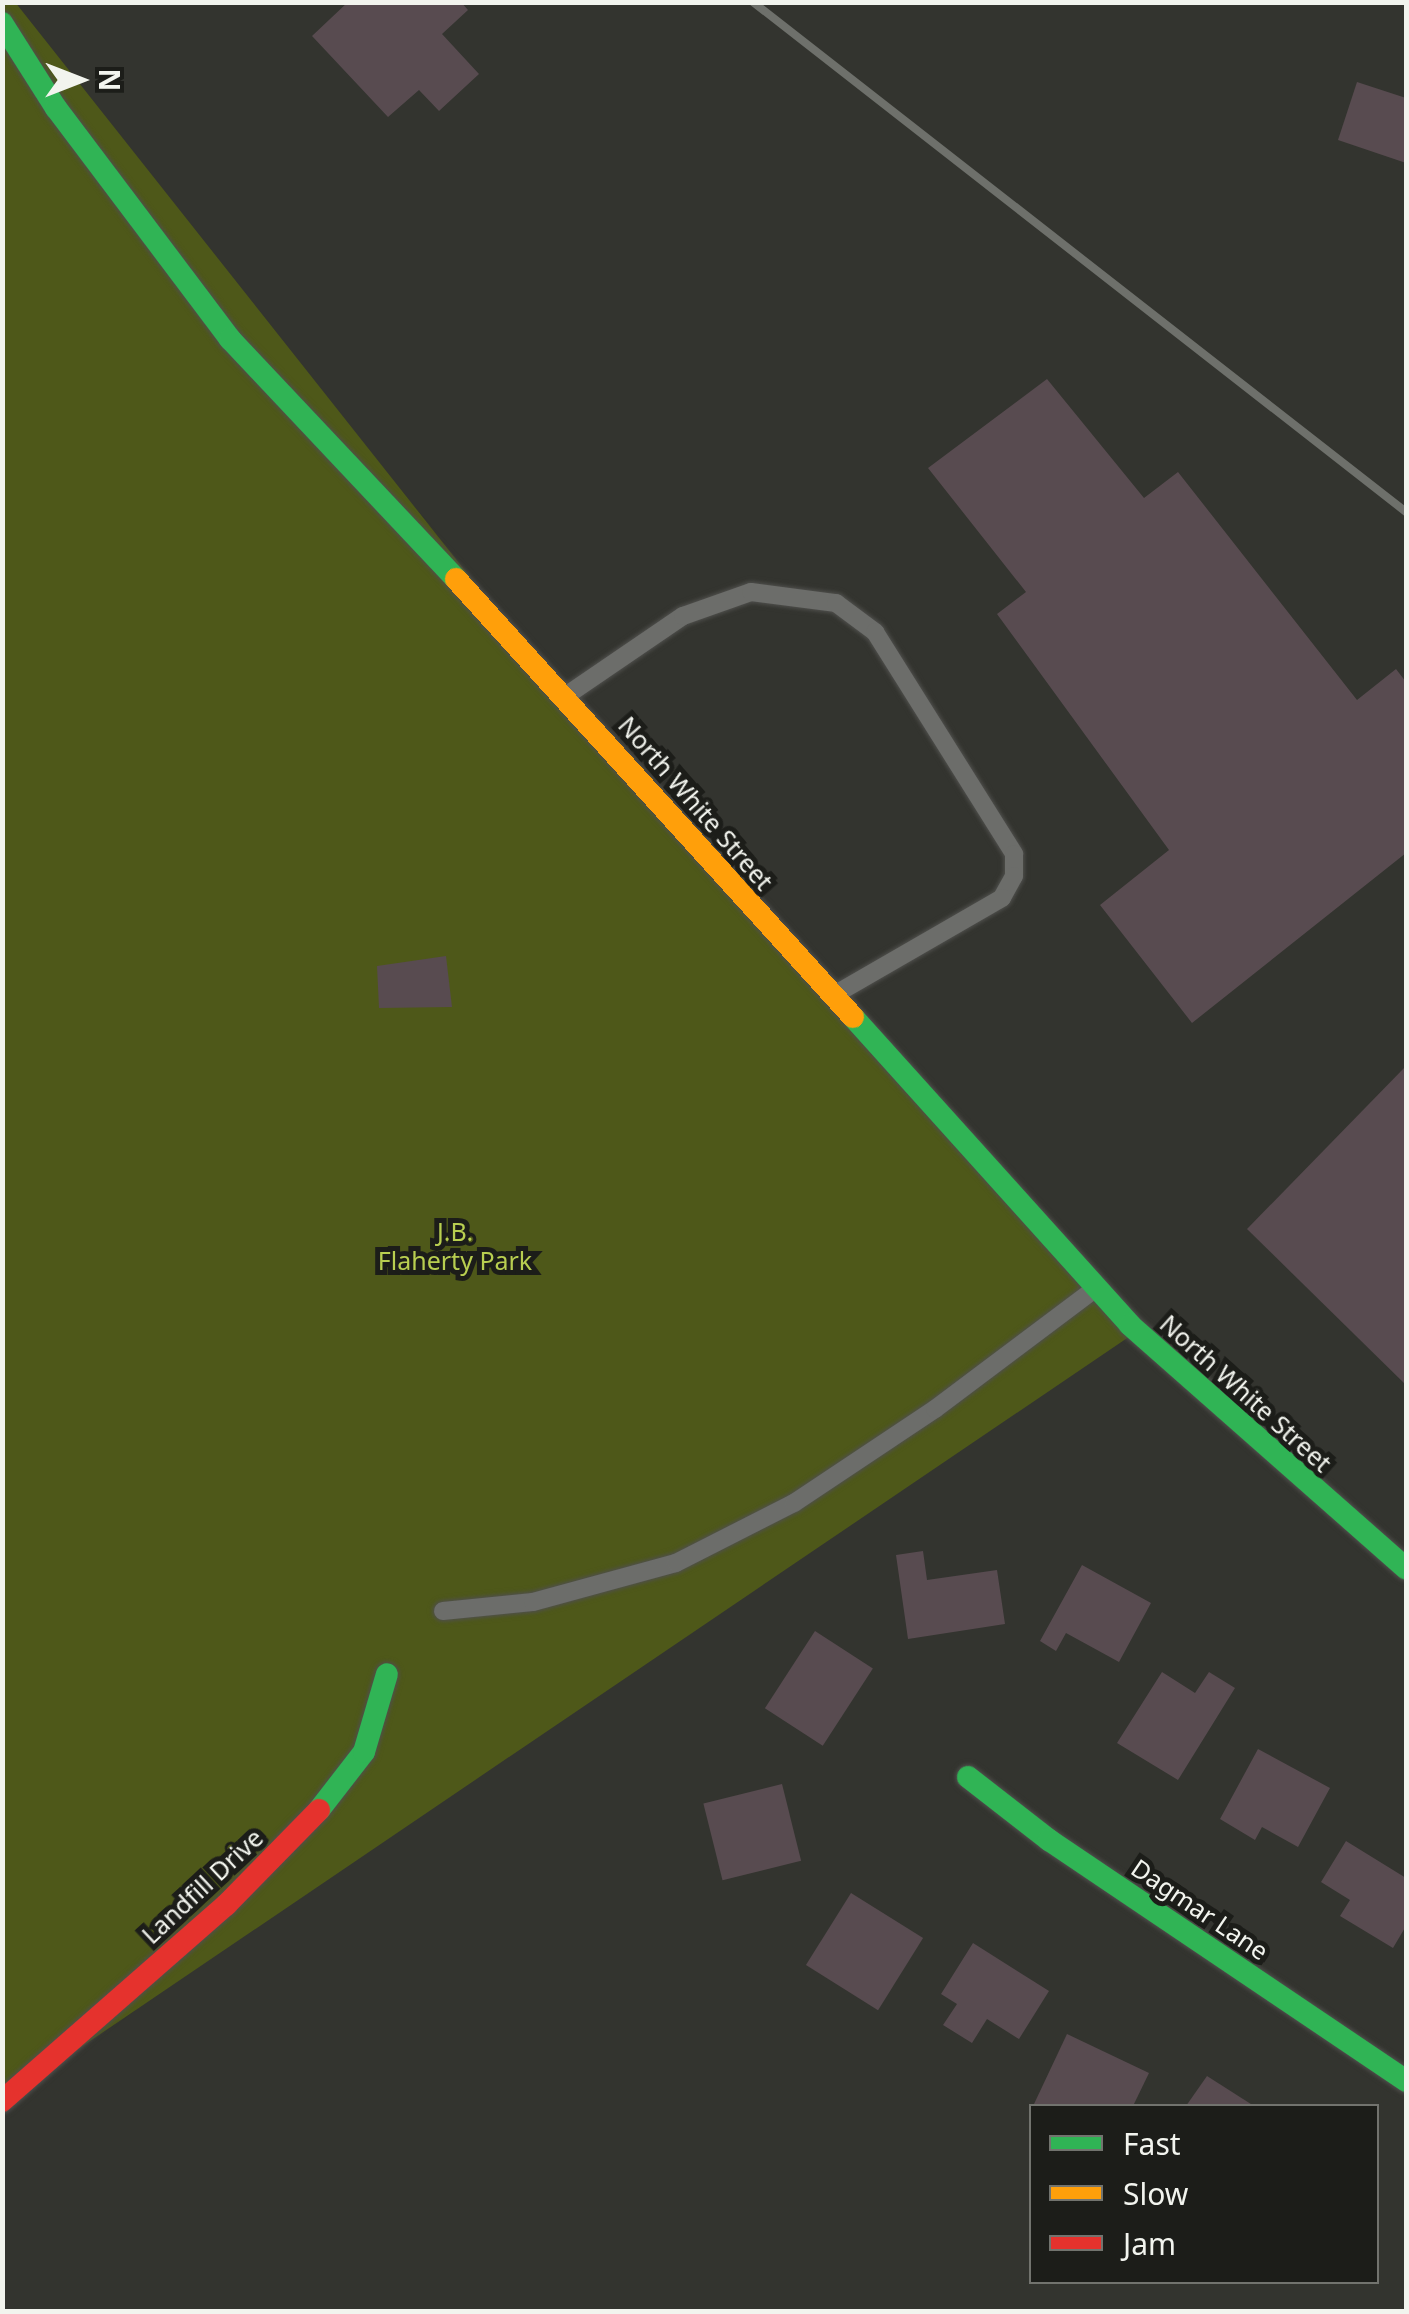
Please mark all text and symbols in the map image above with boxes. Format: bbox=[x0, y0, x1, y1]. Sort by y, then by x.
north arrow bbox=[30, 30, 130, 130]
text: N bbox=[91, 69, 129, 91]
street label: North White Street bbox=[613, 710, 779, 896]
park label: J.B. Flaherty Park bbox=[378, 1217, 532, 1276]
street label: North White Street bbox=[1154, 1308, 1338, 1478]
street label: Landfill Drive bbox=[135, 1822, 269, 1950]
street label: Dagmar Lane bbox=[1126, 1852, 1274, 1966]
legend bbox=[1029, 2104, 1379, 2284]
text: Fast bbox=[1123, 2123, 1181, 2164]
text: Slow bbox=[1123, 2173, 1188, 2214]
text: Jam bbox=[1123, 2223, 1176, 2264]

